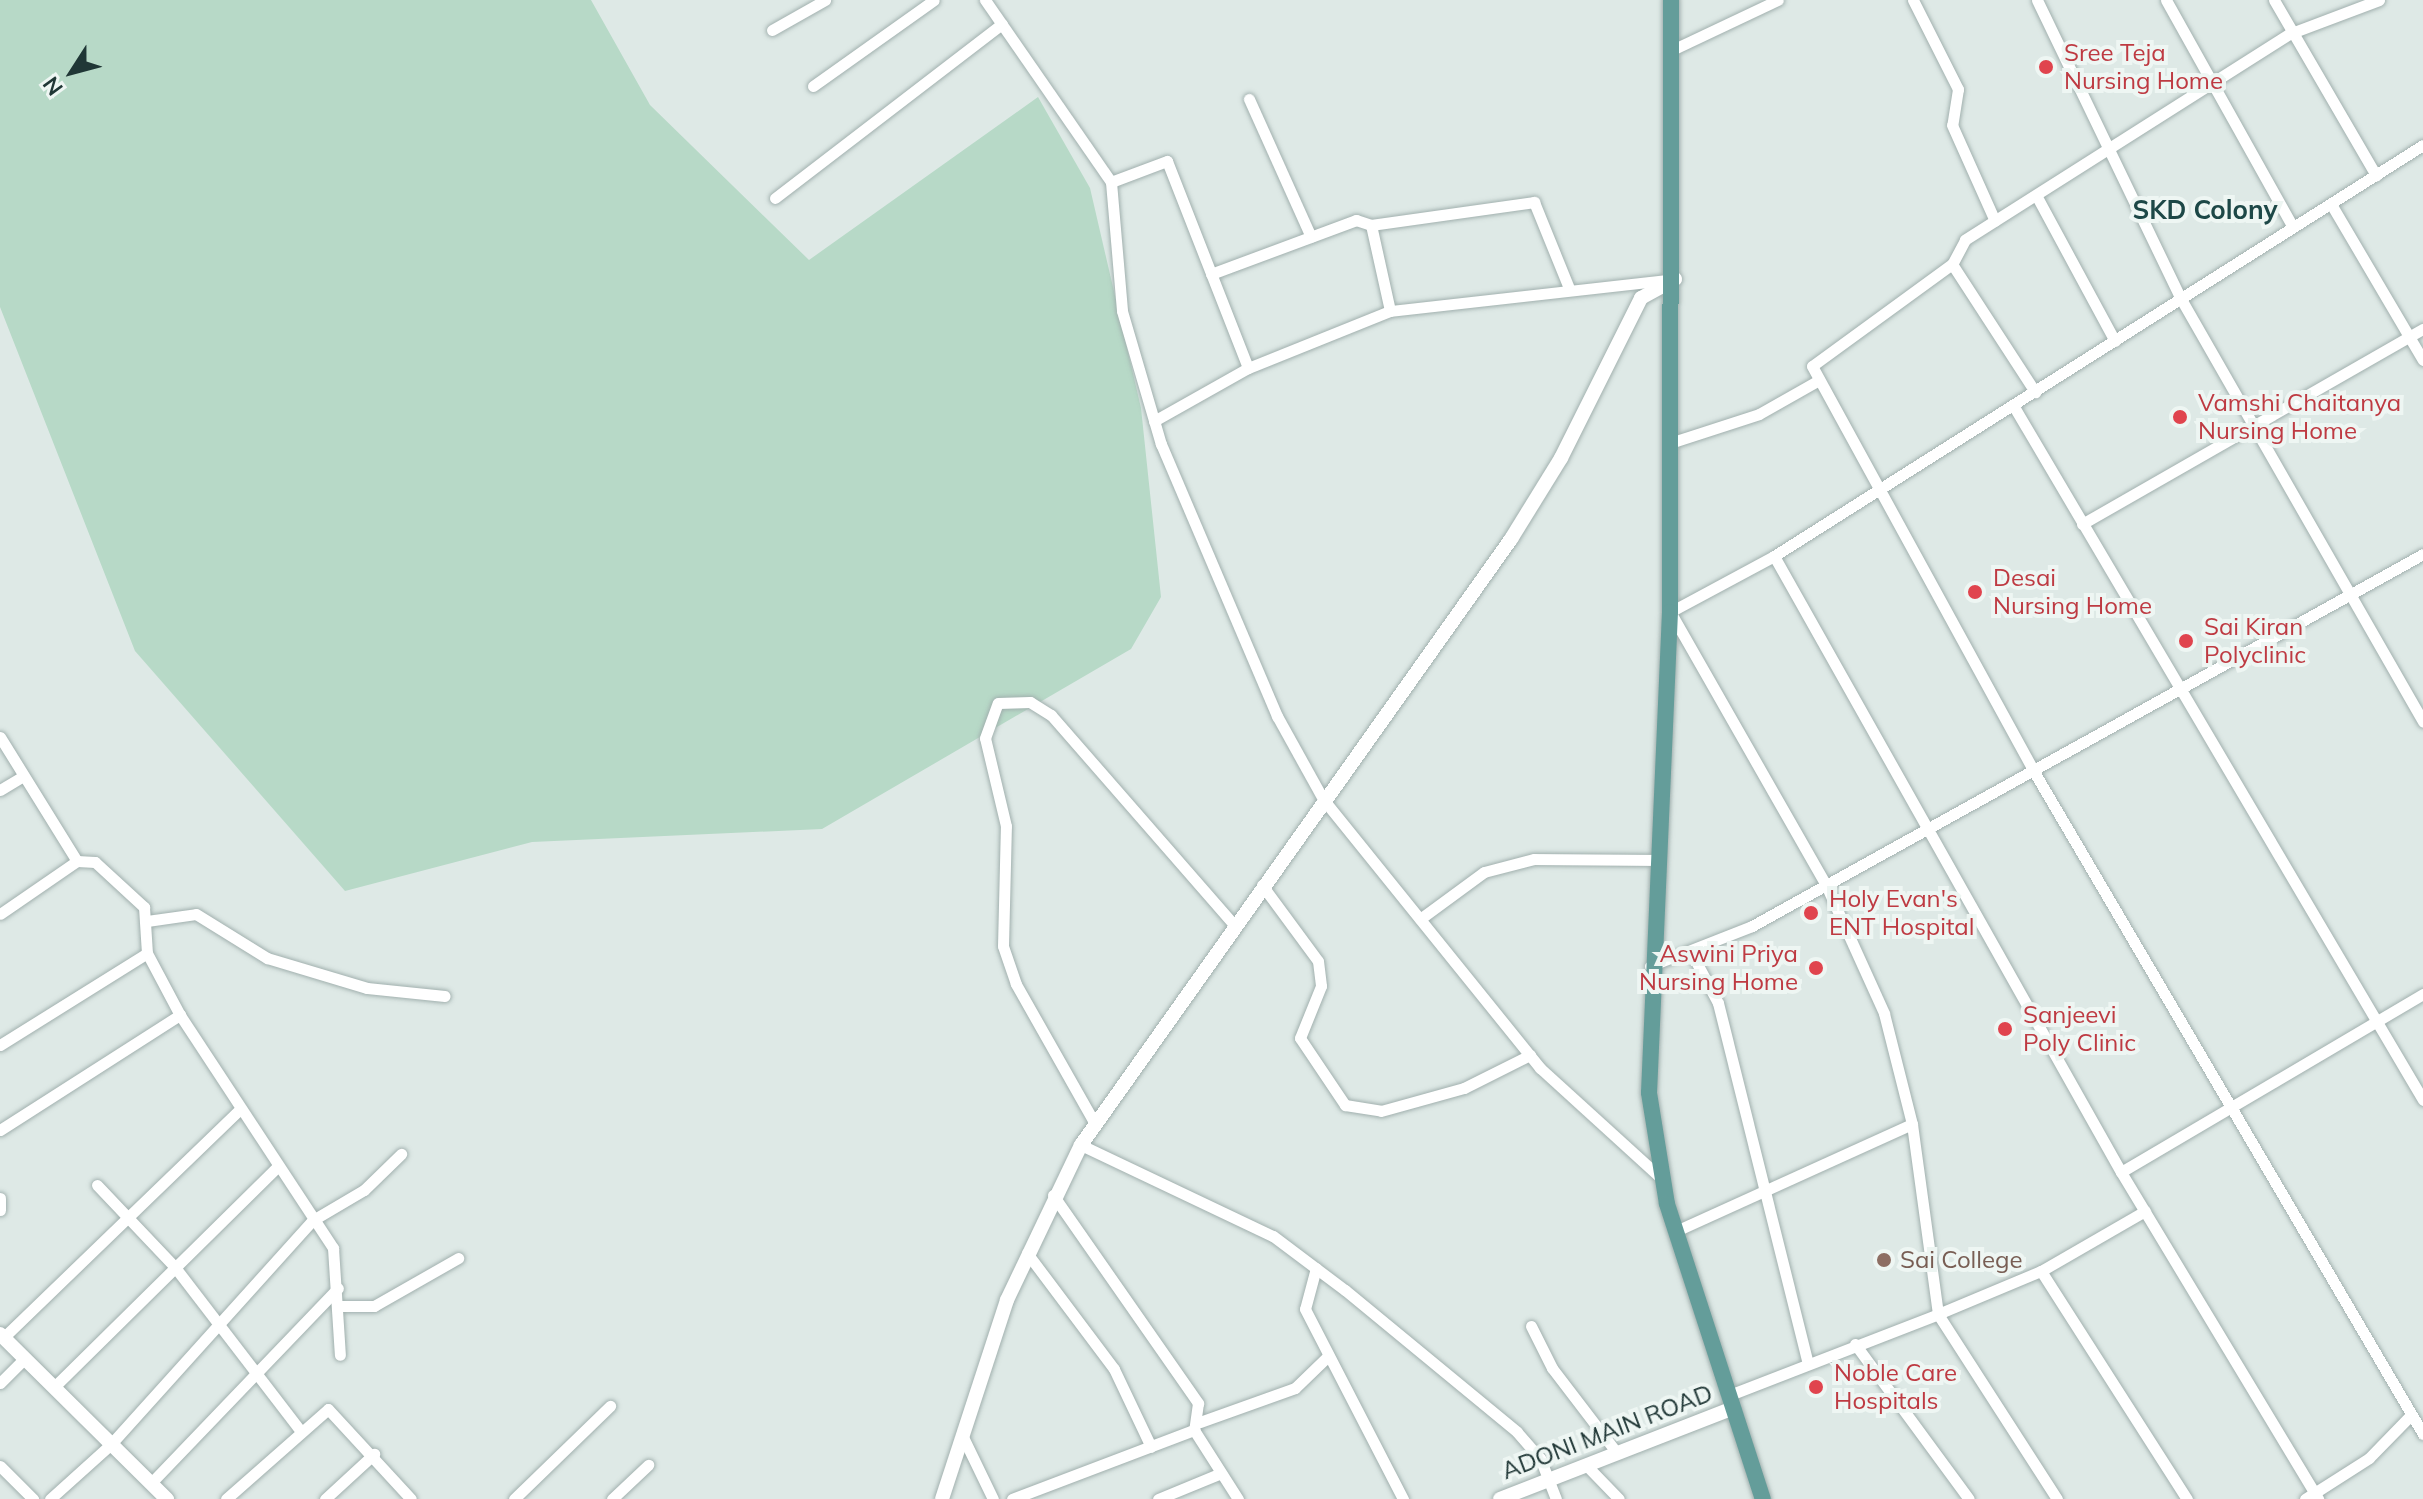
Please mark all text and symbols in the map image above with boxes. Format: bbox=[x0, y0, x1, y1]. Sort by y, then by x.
north arrow bbox=[32, 32, 112, 112]
place label: Sree Teja Nursing Home bbox=[2064, 39, 2223, 95]
marker: Sree Teja Nursing Home bbox=[2035, 56, 2057, 78]
text: N bbox=[36, 71, 69, 101]
district label: SKD Colony bbox=[2132, 194, 2278, 226]
place label: Vamshi Chaitanya Nursing Home bbox=[2198, 389, 2401, 445]
marker: Vamshi Chaitanya Nursing Home bbox=[2169, 406, 2191, 428]
place label: Desai Nursing Home bbox=[1993, 564, 2152, 620]
marker: Desai Nursing Home bbox=[1964, 581, 1986, 603]
place label: Sai Kiran Polyclinic bbox=[2204, 613, 2306, 669]
marker: Sai Kiran Polyclinic bbox=[2175, 630, 2197, 652]
place label: Holy Evan's ENT Hospital bbox=[1829, 885, 1974, 941]
marker: Holy Evan's ENT Hospital bbox=[1800, 902, 1822, 924]
place label: Aswini Priya Nursing Home bbox=[1639, 940, 1798, 996]
marker: Aswini Priya Nursing Home bbox=[1805, 957, 1827, 979]
place label: Sanjeevi Poly Clinic bbox=[2023, 1001, 2136, 1057]
marker: Sanjeevi Poly Clinic bbox=[1994, 1018, 2016, 1040]
place label: Sai College bbox=[1900, 1246, 2023, 1274]
marker: Sai College bbox=[1875, 1251, 1893, 1269]
place label: Noble Care Hospitals bbox=[1834, 1359, 1957, 1415]
marker: Noble Care Hospitals bbox=[1805, 1376, 1827, 1398]
street label: ADONI MAIN ROAD bbox=[1498, 1379, 1716, 1485]

